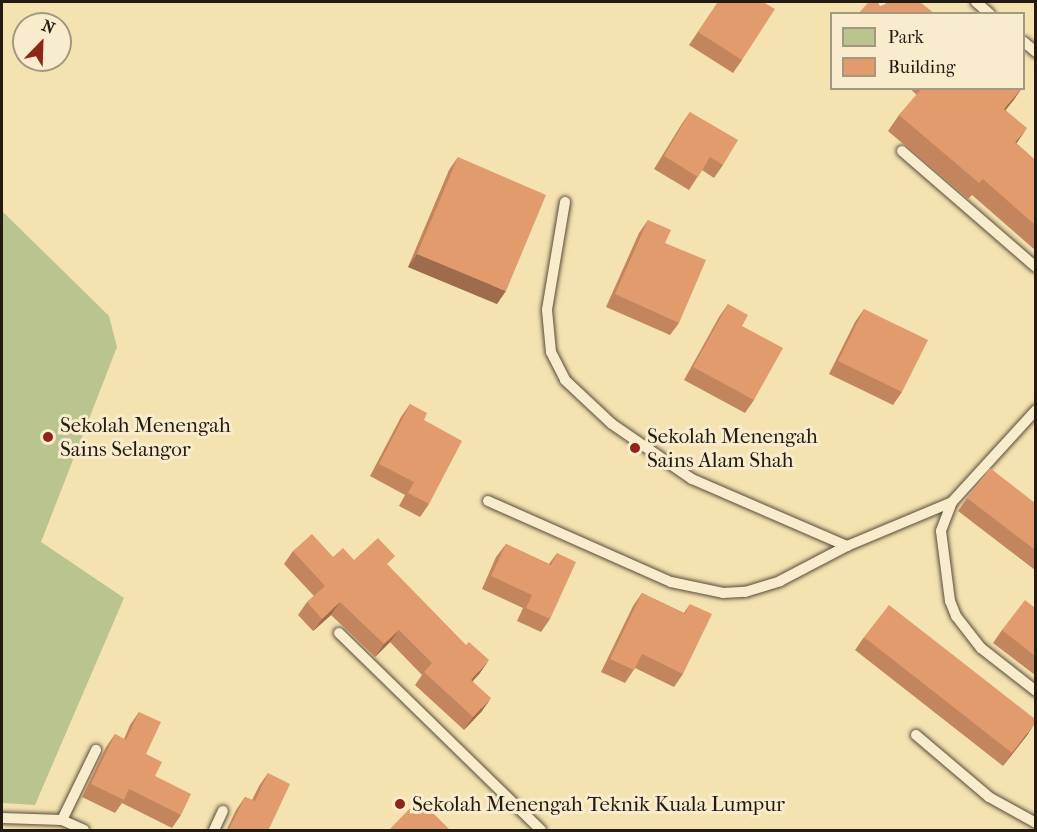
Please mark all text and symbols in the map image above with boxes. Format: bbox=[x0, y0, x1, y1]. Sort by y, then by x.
north arrow bbox=[12, 12, 72, 72]
legend bbox=[830, 12, 1025, 90]
text: N bbox=[39, 16, 58, 38]
text: Park bbox=[888, 27, 924, 48]
text: Building bbox=[888, 57, 955, 78]
place label: Sekolah Menengah Sains Selangor bbox=[60, 412, 231, 462]
place label: Sekolah Menengah Sains Alam Shah bbox=[647, 423, 818, 473]
marker: Sekolah Menengah Sains Selangor bbox=[41, 430, 55, 444]
marker: Sekolah Menengah Sains Alam Shah bbox=[628, 441, 642, 455]
place label: Sekolah Menengah Teknik Kuala Lumpur bbox=[412, 791, 785, 817]
marker: Sekolah Menengah Teknik Kuala Lumpur bbox=[393, 797, 407, 811]

